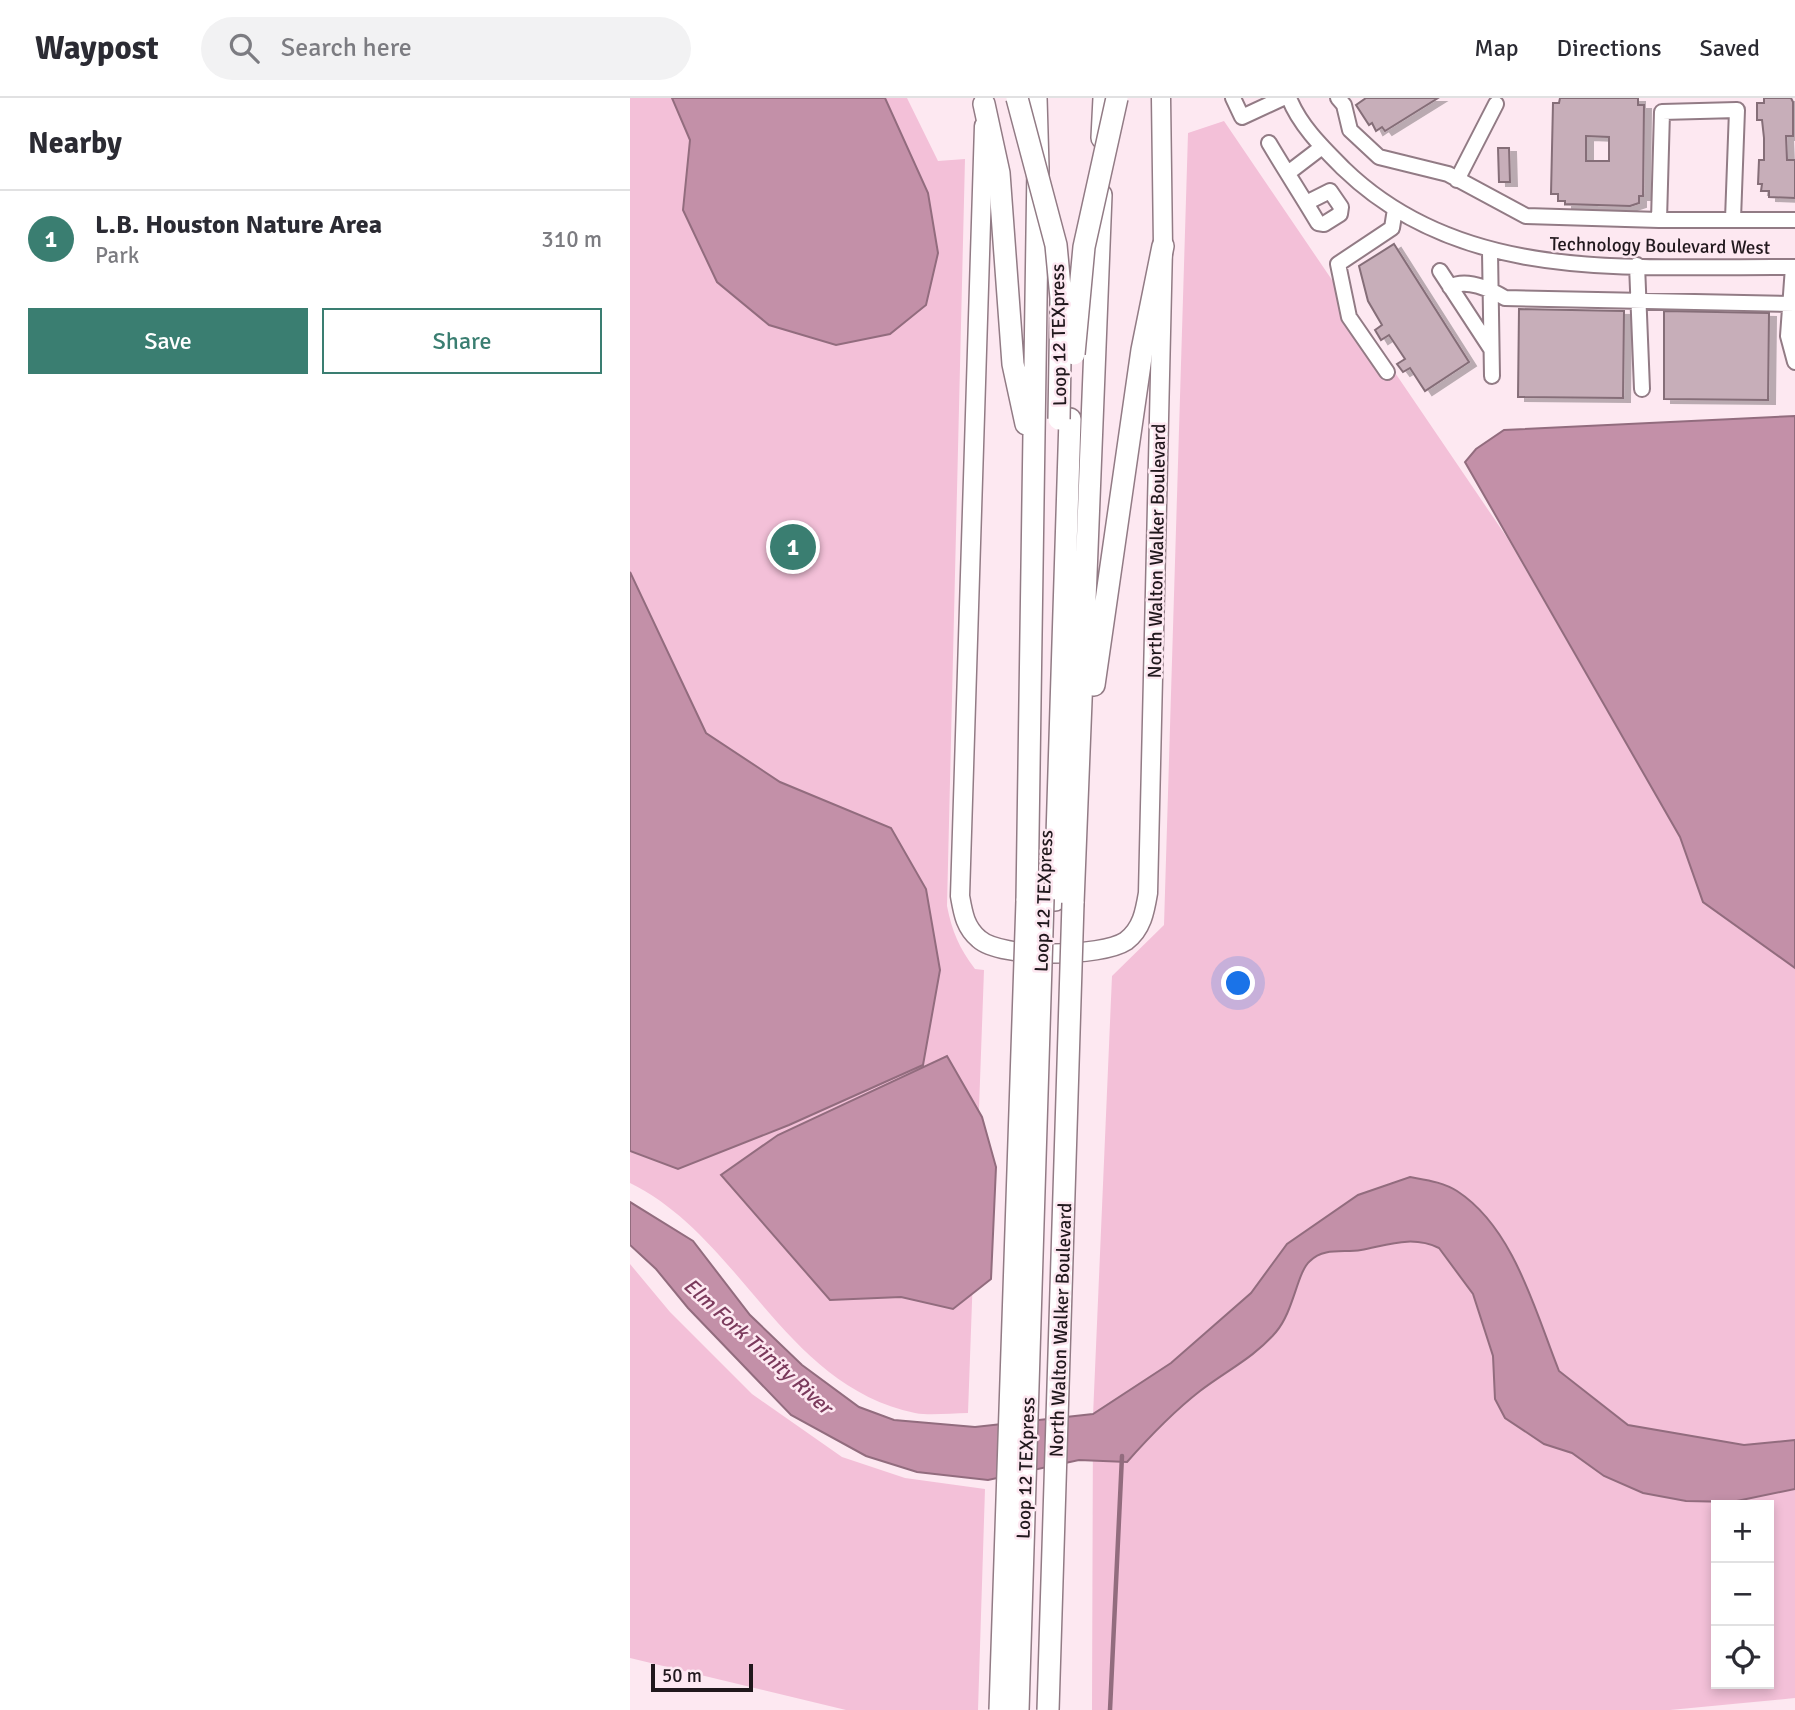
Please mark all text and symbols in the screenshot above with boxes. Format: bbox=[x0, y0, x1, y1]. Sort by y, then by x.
search box bbox=[201, 17, 691, 80]
text: Waypost bbox=[35, 28, 159, 69]
icon: search bbox=[225, 29, 263, 67]
text: Search here bbox=[281, 32, 412, 64]
text: Map bbox=[1474, 33, 1519, 63]
text: Directions bbox=[1557, 33, 1662, 63]
text: Saved bbox=[1700, 33, 1760, 63]
text: Nearby bbox=[28, 125, 122, 162]
text: L.B. Houston Nature Area bbox=[95, 209, 382, 241]
text: 1 bbox=[45, 225, 57, 254]
text: 310 m bbox=[541, 225, 602, 254]
street label: Technology Boulevard West bbox=[1549, 232, 1771, 260]
text: Park bbox=[95, 241, 139, 270]
street label: Loop 12 TEXpress bbox=[1046, 264, 1072, 406]
button: Save bbox=[28, 308, 308, 374]
button: Share bbox=[322, 308, 602, 374]
street label: North Walton Walker Boulevard bbox=[1143, 423, 1171, 679]
pin: 1 bbox=[770, 521, 816, 573]
street label: Loop 12 TEXpress bbox=[1030, 830, 1058, 973]
your location bbox=[1221, 966, 1255, 1000]
street label: North Walton Walker Boulevard bbox=[1045, 1202, 1077, 1458]
water label: Elm Fork Trinity River bbox=[678, 1272, 840, 1422]
street label: Loop 12 TEXpress bbox=[1012, 1397, 1040, 1540]
map controls bbox=[1711, 1500, 1774, 1689]
button: + bbox=[1711, 1500, 1774, 1563]
button: − bbox=[1711, 1563, 1774, 1626]
button: locate bbox=[1711, 1626, 1774, 1689]
scale bar bbox=[651, 1661, 752, 1693]
text: 50 m bbox=[662, 1664, 702, 1688]

